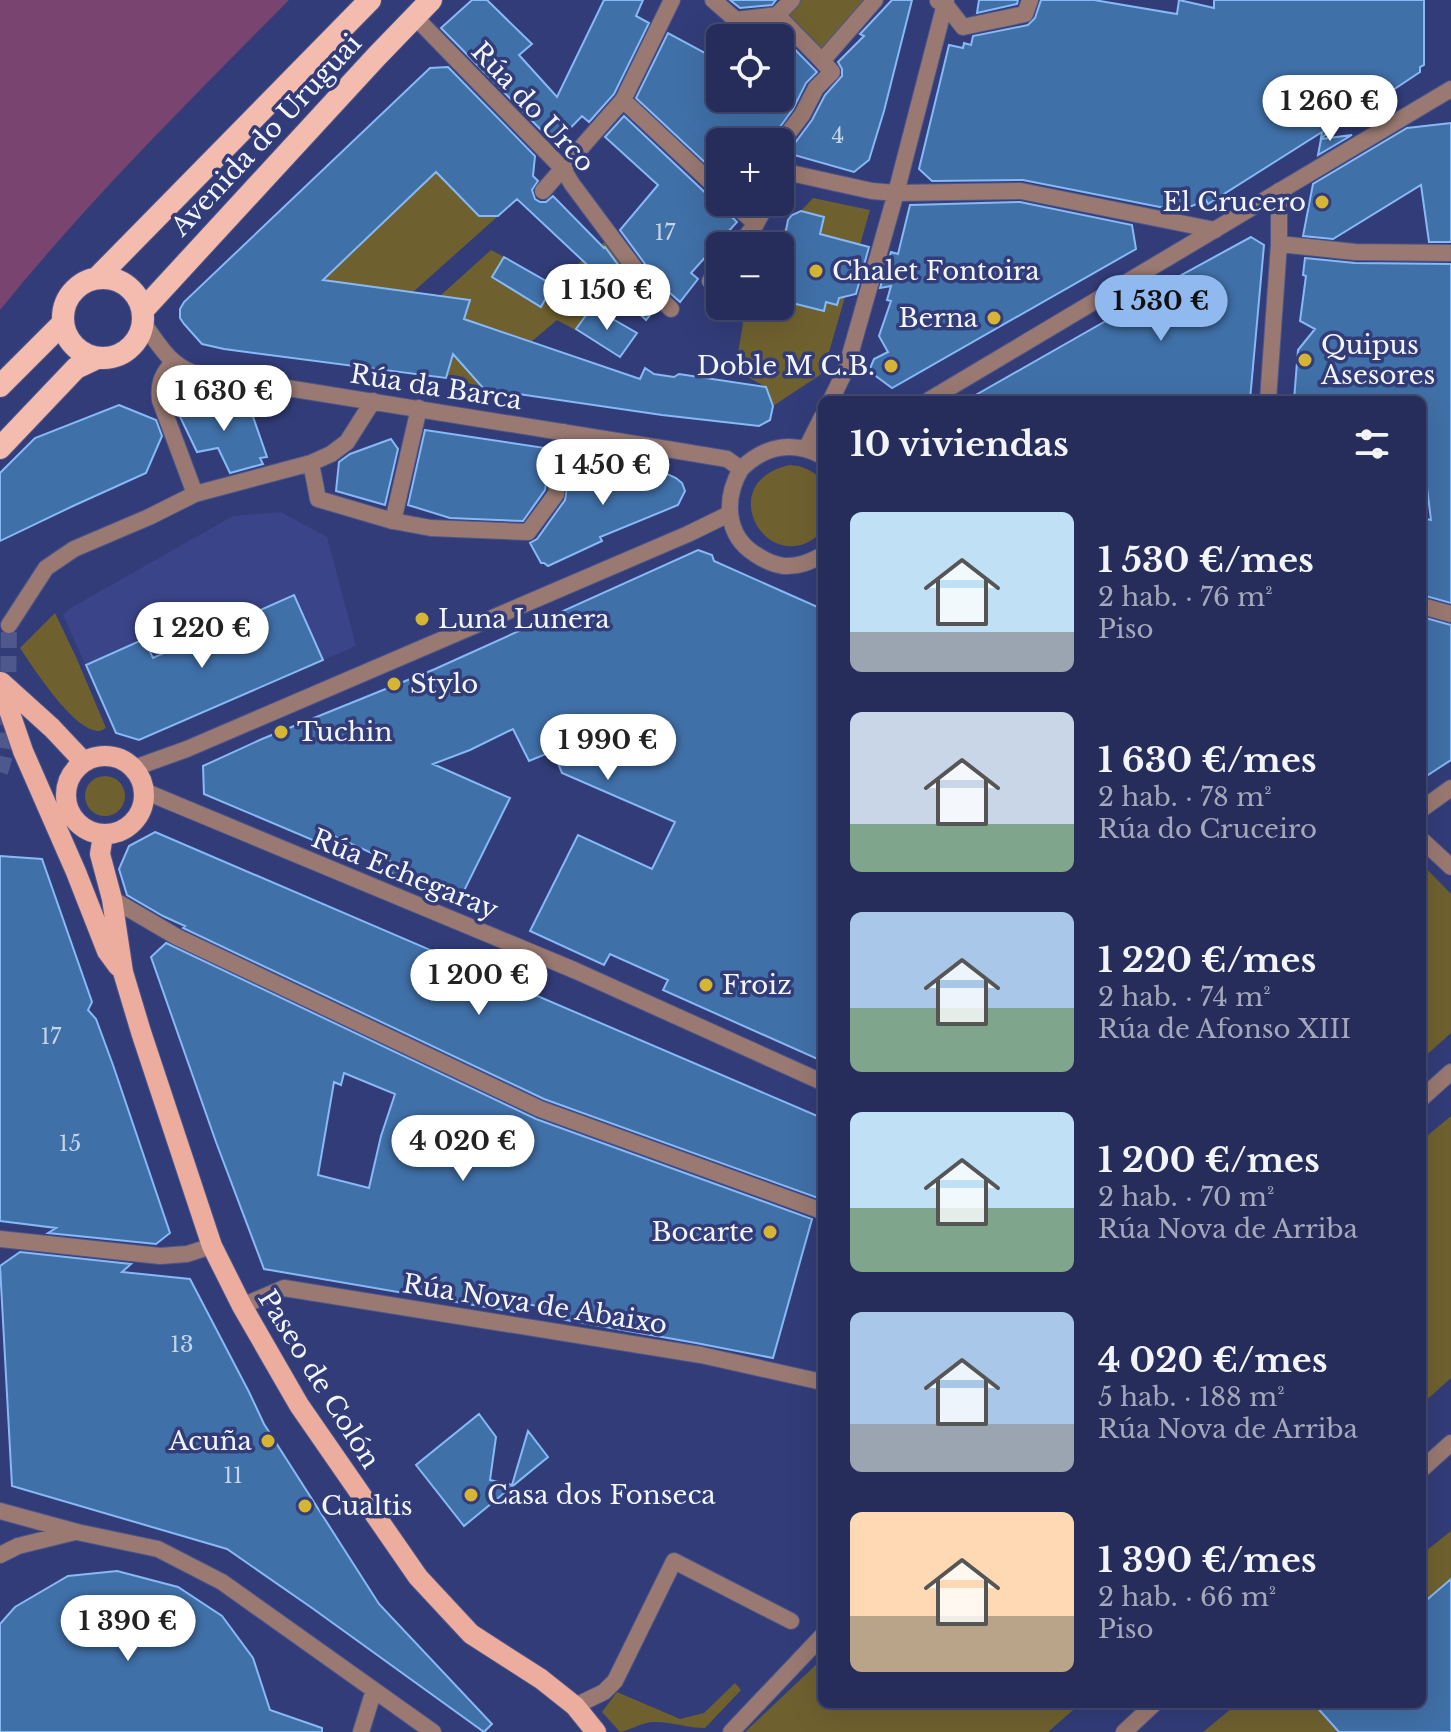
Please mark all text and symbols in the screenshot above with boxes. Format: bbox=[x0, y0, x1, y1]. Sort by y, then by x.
map controls bbox=[706, 24, 794, 320]
button: locate bbox=[706, 24, 794, 112]
street label: Avenida do Uruguai bbox=[163, 27, 368, 243]
street label: Rúa do Urco bbox=[465, 35, 601, 179]
pin: 1 260 € bbox=[1256, 75, 1404, 143]
text: 1 260 € bbox=[1280, 85, 1380, 117]
house number: 4 bbox=[832, 122, 844, 149]
button: + bbox=[706, 128, 794, 216]
place label: El Crucero bbox=[1163, 186, 1306, 218]
marker: El Crucero bbox=[1313, 193, 1331, 211]
house number: 17 bbox=[655, 219, 676, 246]
button: − bbox=[706, 232, 794, 320]
place label: Chalet Fontoira bbox=[832, 255, 1040, 287]
marker: Chalet Fontoira bbox=[807, 262, 825, 280]
pin: 1 150 € bbox=[533, 264, 681, 332]
text: 1 150 € bbox=[561, 274, 653, 306]
pin: 1 530 € bbox=[1087, 275, 1235, 343]
text: 1 530 € bbox=[1113, 285, 1209, 317]
place label: Berna bbox=[898, 302, 979, 334]
marker: Berna bbox=[985, 309, 1003, 327]
place label: Quipus Asesores bbox=[1320, 329, 1435, 391]
place label: Doble M C.B. bbox=[697, 350, 875, 382]
marker: Quipus Asesores bbox=[1296, 351, 1314, 369]
marker: Doble M C.B. bbox=[882, 357, 900, 375]
street label: Rúa da Barca bbox=[348, 358, 525, 416]
pin: 1 630 € bbox=[150, 365, 298, 433]
text: 1 630 € bbox=[175, 375, 273, 407]
icon: filters bbox=[1350, 422, 1394, 466]
text: 10 viviendas bbox=[850, 423, 1069, 465]
pin: 1 450 € bbox=[529, 439, 677, 507]
text: 1 450 € bbox=[554, 449, 652, 481]
text: 1 530 €/mes bbox=[1098, 539, 1314, 581]
icon: home bbox=[914, 544, 1010, 640]
text: 2 hab. · 76 m² bbox=[1098, 581, 1273, 613]
pin: 1 220 € bbox=[128, 602, 276, 670]
place label: Luna Lunera bbox=[438, 603, 610, 635]
marker: Luna Lunera bbox=[413, 610, 431, 628]
text: 1 220 € bbox=[153, 612, 251, 644]
text: Piso bbox=[1098, 613, 1154, 645]
place label: Stylo bbox=[410, 668, 478, 700]
marker: Stylo bbox=[385, 675, 403, 693]
pin: 1 990 € bbox=[534, 714, 682, 782]
place label: Tuchin bbox=[297, 716, 392, 748]
marker: Tuchin bbox=[272, 723, 290, 741]
text: 1 990 € bbox=[558, 724, 658, 756]
text: 1 630 €/mes bbox=[1098, 739, 1317, 781]
icon: home bbox=[914, 744, 1010, 840]
text: 2 hab. · 78 m² bbox=[1098, 781, 1272, 813]
text: Rúa do Cruceiro bbox=[1098, 813, 1317, 845]
street label: Rúa Echegaray bbox=[307, 822, 503, 926]
text: 1 220 €/mes bbox=[1098, 939, 1316, 981]
icon: home bbox=[914, 944, 1010, 1040]
pin: 1 200 € bbox=[405, 949, 553, 1017]
text: 1 200 € bbox=[428, 959, 530, 991]
place label: Froiz bbox=[722, 969, 792, 1001]
marker: Froiz bbox=[697, 976, 715, 994]
text: 2 hab. · 74 m² bbox=[1098, 981, 1271, 1013]
text: Rúa de Afonso XIII bbox=[1098, 1013, 1351, 1045]
house number: 17 bbox=[41, 1023, 62, 1050]
pin: 4 020 € bbox=[389, 1115, 537, 1183]
text: 4 020 € bbox=[409, 1125, 517, 1157]
house number: 15 bbox=[59, 1130, 81, 1157]
text: 1 200 €/mes bbox=[1098, 1139, 1320, 1181]
icon: home bbox=[914, 1144, 1010, 1240]
text: 2 hab. · 70 m² bbox=[1098, 1181, 1274, 1213]
text: Rúa Nova de Arriba bbox=[1098, 1213, 1358, 1245]
place label: Bocarte bbox=[652, 1216, 754, 1248]
marker: Bocarte bbox=[761, 1223, 779, 1241]
street label: Rúa Nova de Abaixo bbox=[400, 1267, 670, 1341]
street label: Paseo de Colón bbox=[251, 1284, 387, 1474]
house number: 13 bbox=[170, 1331, 194, 1358]
text: 4 020 €/mes bbox=[1098, 1339, 1328, 1381]
icon: home bbox=[914, 1344, 1010, 1440]
text: 5 hab. · 188 m² bbox=[1098, 1381, 1285, 1413]
text: Rúa Nova de Arriba bbox=[1098, 1413, 1358, 1445]
place label: Acuña bbox=[168, 1425, 253, 1457]
marker: Acuña bbox=[259, 1432, 277, 1450]
house number: 11 bbox=[223, 1462, 243, 1489]
place label: Casa dos Fonseca bbox=[487, 1479, 716, 1511]
marker: Casa dos Fonseca bbox=[462, 1486, 480, 1504]
place label: Cualtis bbox=[321, 1490, 413, 1522]
marker: Cualtis bbox=[296, 1497, 314, 1515]
text: 1 390 €/mes bbox=[1098, 1539, 1317, 1581]
icon: home bbox=[914, 1544, 1010, 1640]
text: 2 hab. · 66 m² bbox=[1098, 1581, 1276, 1613]
pin: 1 390 € bbox=[54, 1595, 202, 1663]
text: 1 390 € bbox=[79, 1605, 177, 1637]
text: Piso bbox=[1098, 1613, 1154, 1645]

